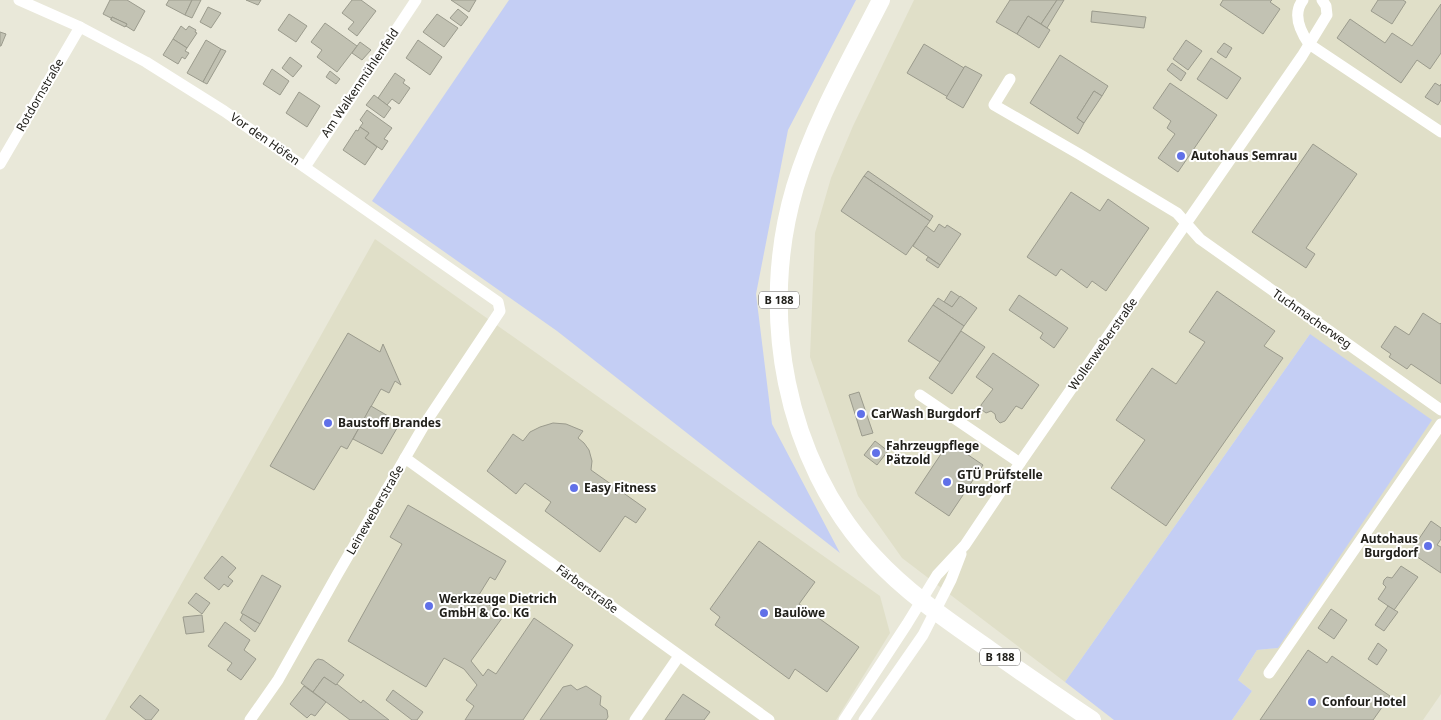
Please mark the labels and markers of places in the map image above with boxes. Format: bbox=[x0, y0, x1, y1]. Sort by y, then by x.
place label: Autohaus Semrau bbox=[1191, 147, 1297, 164]
marker: Autohaus Semrau bbox=[1175, 150, 1187, 162]
place label: CarWash Burgdorf bbox=[871, 405, 982, 422]
marker: CarWash Burgdorf bbox=[855, 408, 867, 420]
place label: Baustoff Brandes bbox=[338, 414, 441, 431]
marker: Baustoff Brandes bbox=[322, 417, 334, 429]
place label: Fahrzeugpflege Pätzold bbox=[886, 437, 979, 468]
marker: Fahrzeugpflege Pätzold bbox=[870, 447, 882, 459]
place label: GTÜ Prüfstelle Burgdorf bbox=[957, 466, 1043, 497]
marker: GTÜ Prüfstelle Burgdorf bbox=[941, 476, 953, 488]
place label: Easy Fitness bbox=[584, 479, 656, 496]
marker: Easy Fitness bbox=[568, 482, 580, 494]
place label: Autohaus Burgdorf bbox=[1360, 530, 1419, 561]
marker: Autohaus Burgdorf bbox=[1422, 540, 1434, 552]
place label: Werkzeuge Dietrich GmbH & Co. KG bbox=[439, 590, 557, 621]
marker: Werkzeuge Dietrich GmbH & Co. KG bbox=[423, 600, 435, 612]
place label: Baulöwe bbox=[774, 604, 825, 621]
marker: Baulöwe bbox=[758, 607, 770, 619]
place label: Confour Hotel bbox=[1322, 693, 1406, 710]
marker: Confour Hotel bbox=[1306, 696, 1318, 708]

